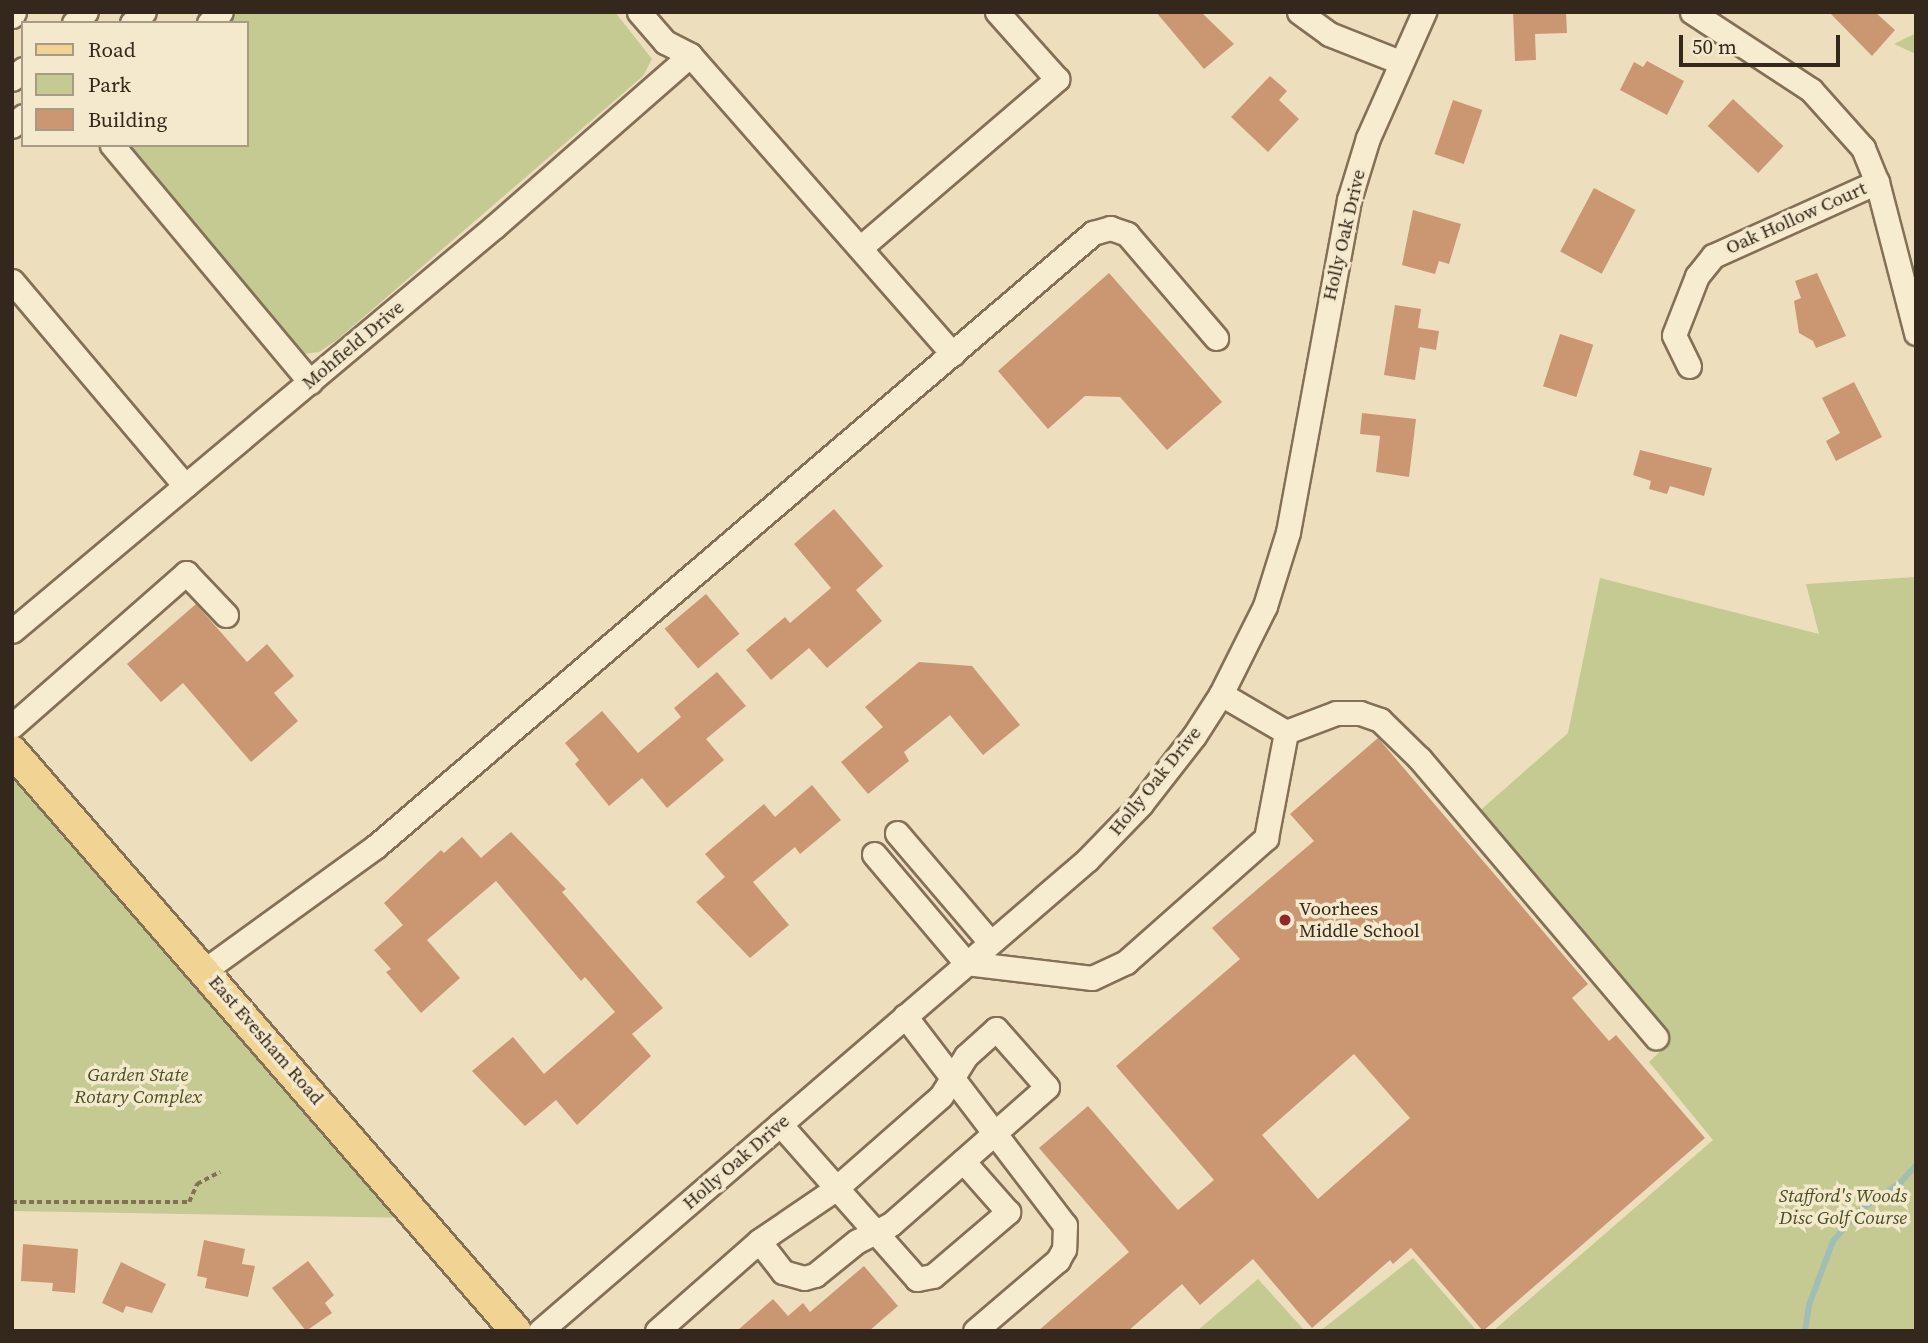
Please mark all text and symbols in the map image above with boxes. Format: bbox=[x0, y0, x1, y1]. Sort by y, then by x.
legend bbox=[21, 21, 248, 147]
scale bar bbox=[1683, 21, 1844, 65]
text: 50 m bbox=[1692, 32, 1737, 61]
text: Road bbox=[88, 35, 136, 64]
text: Park bbox=[88, 70, 131, 99]
text: Building bbox=[88, 105, 167, 134]
street label: Holly Oak Drive bbox=[1318, 167, 1370, 303]
street label: Oak Hollow Court bbox=[1722, 177, 1870, 259]
street label: Mohfield Drive bbox=[297, 296, 409, 394]
street label: Holly Oak Drive bbox=[1104, 722, 1206, 840]
place label: Voorhees Middle School bbox=[1299, 898, 1420, 942]
marker: Voorhees Middle School bbox=[1277, 912, 1293, 928]
street label: East Evesham Road bbox=[204, 971, 328, 1109]
park label: Garden State Rotary Complex bbox=[74, 1064, 202, 1108]
street label: Holly Oak Drive bbox=[678, 1109, 794, 1215]
park label: Stafford's Woods Disc Golf Course bbox=[1779, 1185, 1907, 1229]

